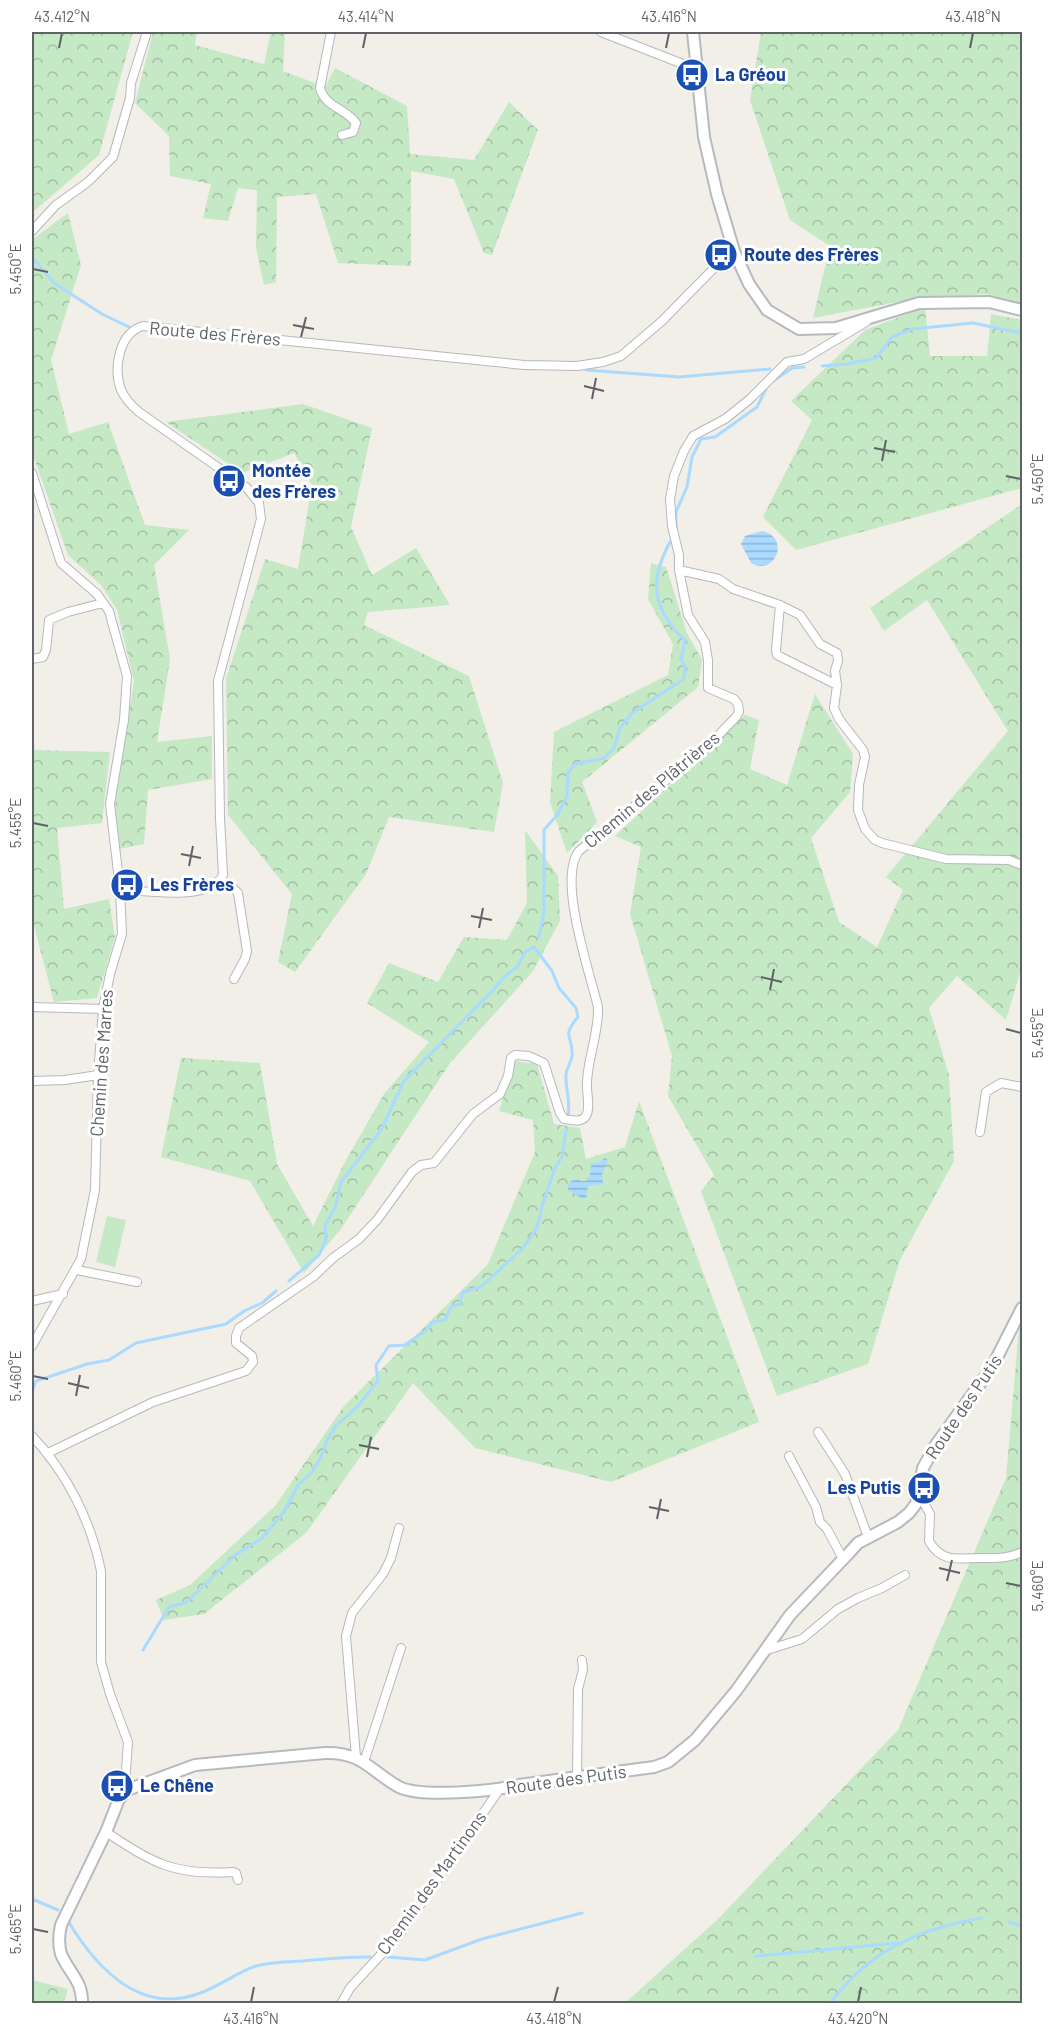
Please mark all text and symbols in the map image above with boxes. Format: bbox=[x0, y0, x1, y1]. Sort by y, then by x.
text: 43.412°N bbox=[34, 7, 90, 25]
text: 43.414°N bbox=[338, 7, 394, 25]
text: 43.416°N bbox=[641, 7, 697, 25]
text: 43.418°N bbox=[945, 7, 1001, 25]
bus stop icon: La Gréou bbox=[674, 57, 710, 93]
place label: La Gréou bbox=[715, 63, 786, 85]
bus stop icon: Route des Frères bbox=[703, 237, 739, 273]
text: 5.450°E bbox=[6, 243, 24, 295]
place label: Route des Frères bbox=[744, 243, 879, 265]
street label: Route des Frères bbox=[148, 316, 282, 350]
text: 5.450°E bbox=[1028, 453, 1046, 505]
place label: Montée des Frères bbox=[252, 459, 336, 502]
bus stop icon: Montée des Frères bbox=[211, 463, 247, 499]
street label: Chemin des Plâtrières bbox=[579, 726, 724, 852]
text: 5.455°E bbox=[6, 798, 24, 848]
bus stop icon: Les Frères bbox=[109, 867, 145, 903]
place label: Les Frères bbox=[150, 873, 234, 895]
street label: Chemin des Marres bbox=[85, 989, 117, 1137]
text: 5.455°E bbox=[1028, 1008, 1046, 1058]
text: 5.460°E bbox=[6, 1350, 24, 1402]
street label: Route des Putis bbox=[920, 1350, 1006, 1463]
bus stop icon: Les Putis bbox=[906, 1470, 942, 1506]
place label: Les Putis bbox=[827, 1476, 901, 1498]
text: 5.460°E bbox=[1028, 1560, 1046, 1612]
street label: Route des Putis bbox=[504, 1760, 628, 1798]
bus stop icon: Le Chêne bbox=[99, 1768, 135, 1804]
place label: Le Chêne bbox=[140, 1774, 214, 1796]
street label: Chemin des Martinons bbox=[372, 1806, 491, 1959]
text: 5.465°E bbox=[6, 1904, 24, 1954]
text: 43.416°N bbox=[223, 2009, 279, 2027]
text: 43.418°N bbox=[526, 2009, 582, 2027]
text: 43.420°N bbox=[828, 2009, 888, 2027]

